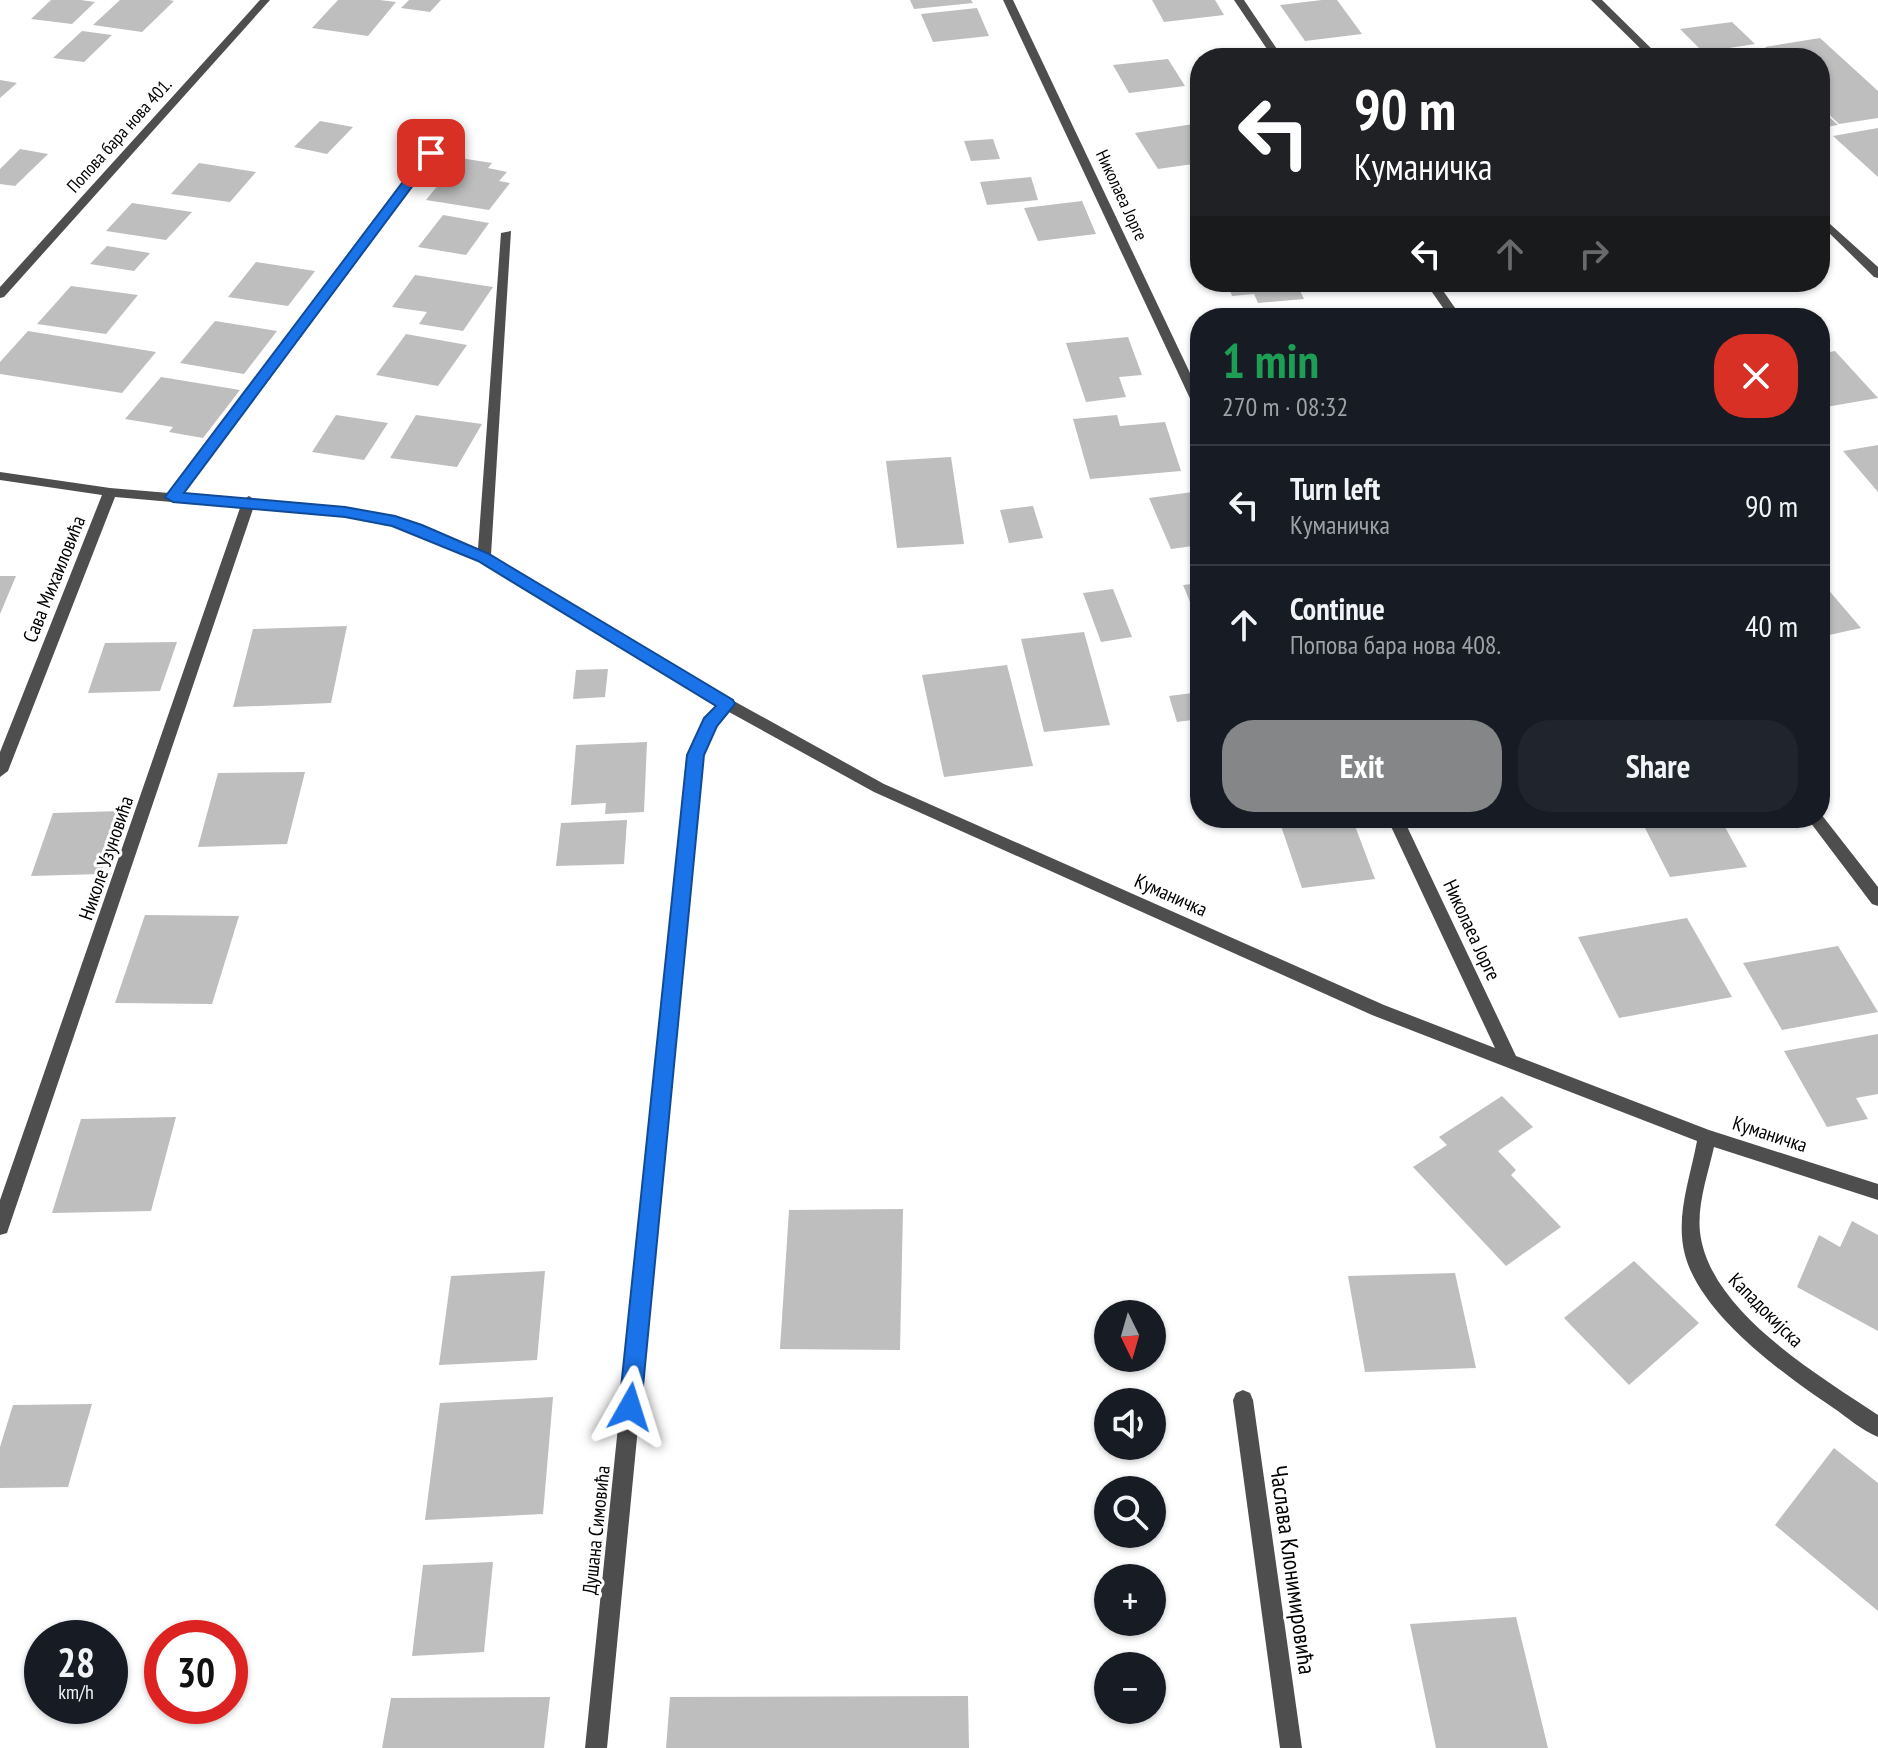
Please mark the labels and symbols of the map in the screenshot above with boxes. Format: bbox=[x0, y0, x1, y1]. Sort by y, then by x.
street label: Попова бара нова 401. bbox=[62, 73, 176, 197]
pin bbox=[397, 119, 465, 187]
street label: Николаеа Јорге bbox=[1091, 146, 1153, 244]
street label: Сава Михаиловића bbox=[17, 512, 91, 646]
street label: Николе Узуновића bbox=[73, 792, 139, 924]
street label: Куманичка bbox=[1131, 867, 1211, 923]
street label: Николаеа Јорге bbox=[1437, 875, 1507, 985]
street label: Куманичка bbox=[1729, 1110, 1811, 1158]
street label: Кападокијска bbox=[1723, 1267, 1809, 1353]
north arrow bbox=[1094, 1300, 1166, 1372]
position arrow bbox=[588, 1365, 672, 1449]
street label: Душана Симовића bbox=[576, 1464, 616, 1596]
street label: Часлава Клонимировића bbox=[1263, 1464, 1323, 1676]
speed limit sign: 30 bbox=[144, 1620, 248, 1724]

